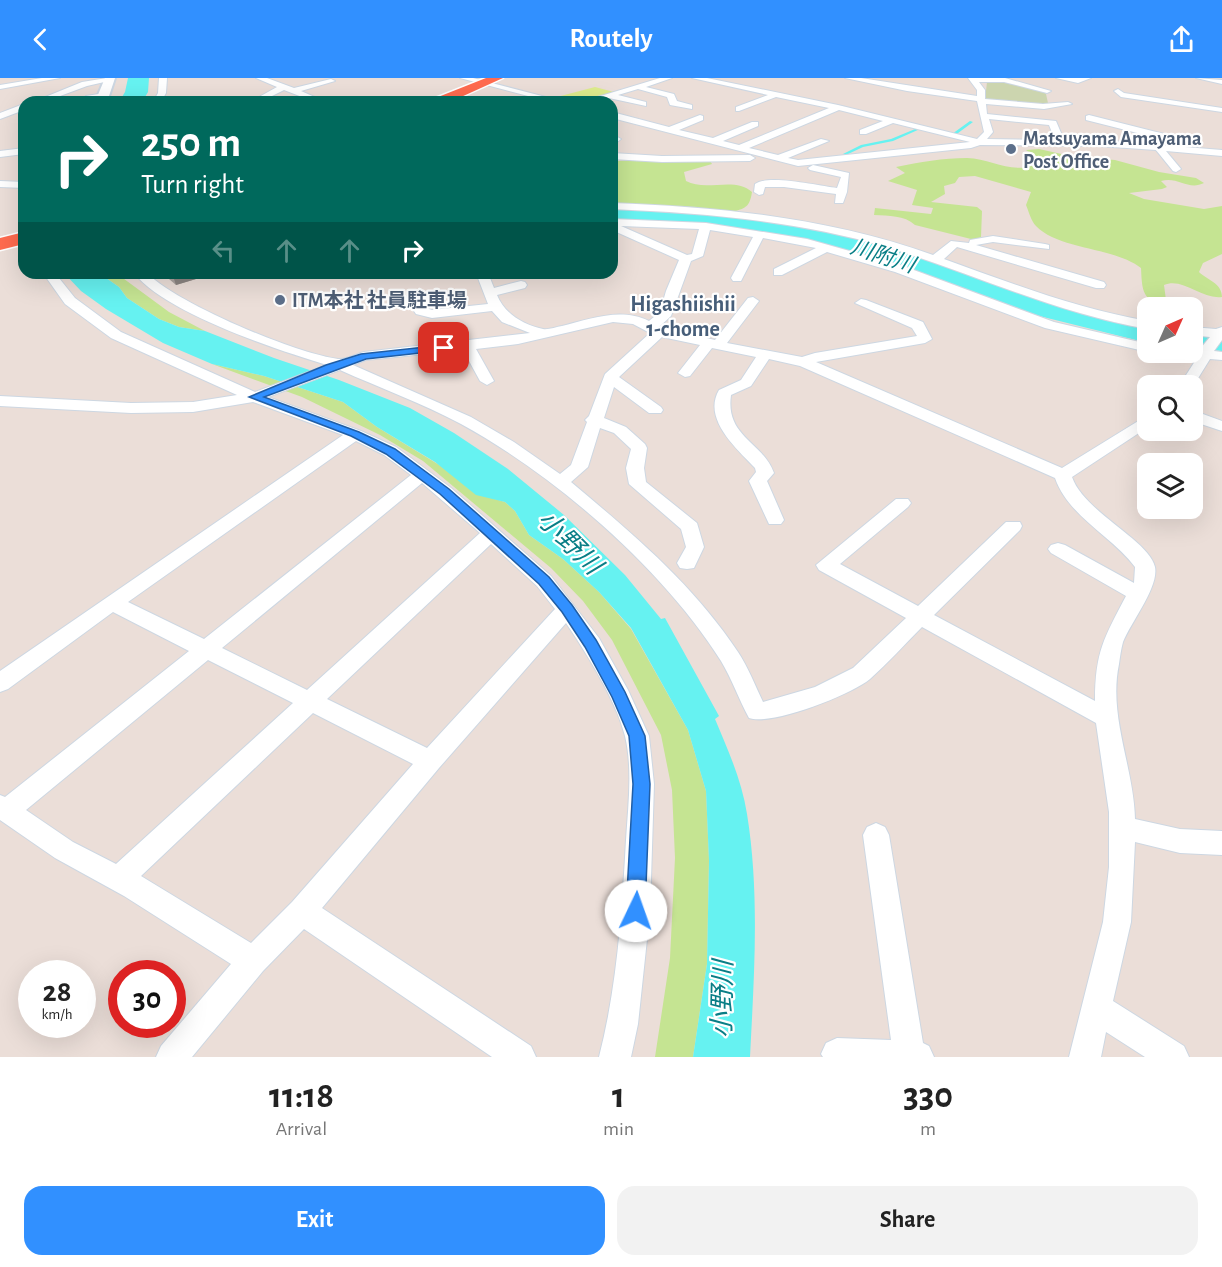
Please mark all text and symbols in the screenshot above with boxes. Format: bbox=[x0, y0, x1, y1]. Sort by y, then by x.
icon: back bbox=[24, 23, 57, 56]
icon: share bbox=[1165, 23, 1198, 56]
text: Routely bbox=[569, 25, 653, 52]
icon: right bbox=[42, 120, 120, 198]
text: 250 m bbox=[141, 122, 241, 164]
place label: Matsuyama Amayama Post Office bbox=[1023, 129, 1202, 172]
marker: Matsuyama Amayama Post Office bbox=[1004, 142, 1018, 156]
text: Turn right bbox=[141, 171, 244, 198]
icon: left bbox=[207, 234, 240, 267]
icon: ahead bbox=[270, 234, 303, 267]
icon: ahead bbox=[333, 234, 366, 267]
icon: right bbox=[396, 234, 429, 267]
water label: 川附川 bbox=[848, 234, 920, 277]
place label: ITM本社 社員駐車場 bbox=[292, 289, 467, 311]
marker: ITM本社 社員駐車場 bbox=[273, 293, 287, 307]
district label: Higashiishii 1-chome bbox=[630, 293, 736, 340]
north arrow bbox=[1137, 297, 1203, 363]
map controls bbox=[1137, 297, 1203, 519]
pin bbox=[418, 322, 469, 373]
icon: arrive bbox=[427, 331, 460, 364]
button: search bbox=[1137, 375, 1203, 441]
button: layers bbox=[1137, 453, 1203, 519]
water label: 小野川 bbox=[533, 505, 609, 582]
position arrow bbox=[604, 879, 668, 943]
water label: 小野川 bbox=[708, 957, 737, 1038]
speed limit sign: 30 bbox=[108, 960, 186, 1038]
text: 28 bbox=[43, 977, 71, 1007]
text: km/h bbox=[42, 1007, 72, 1022]
text: 11:18 bbox=[269, 1078, 334, 1114]
text: 1 bbox=[612, 1078, 625, 1114]
text: 330 bbox=[903, 1078, 953, 1114]
text: Arrival bbox=[276, 1119, 327, 1139]
text: min bbox=[603, 1119, 634, 1139]
text: m bbox=[920, 1119, 936, 1139]
button: Exit bbox=[24, 1186, 605, 1255]
button: Share bbox=[617, 1186, 1198, 1255]

